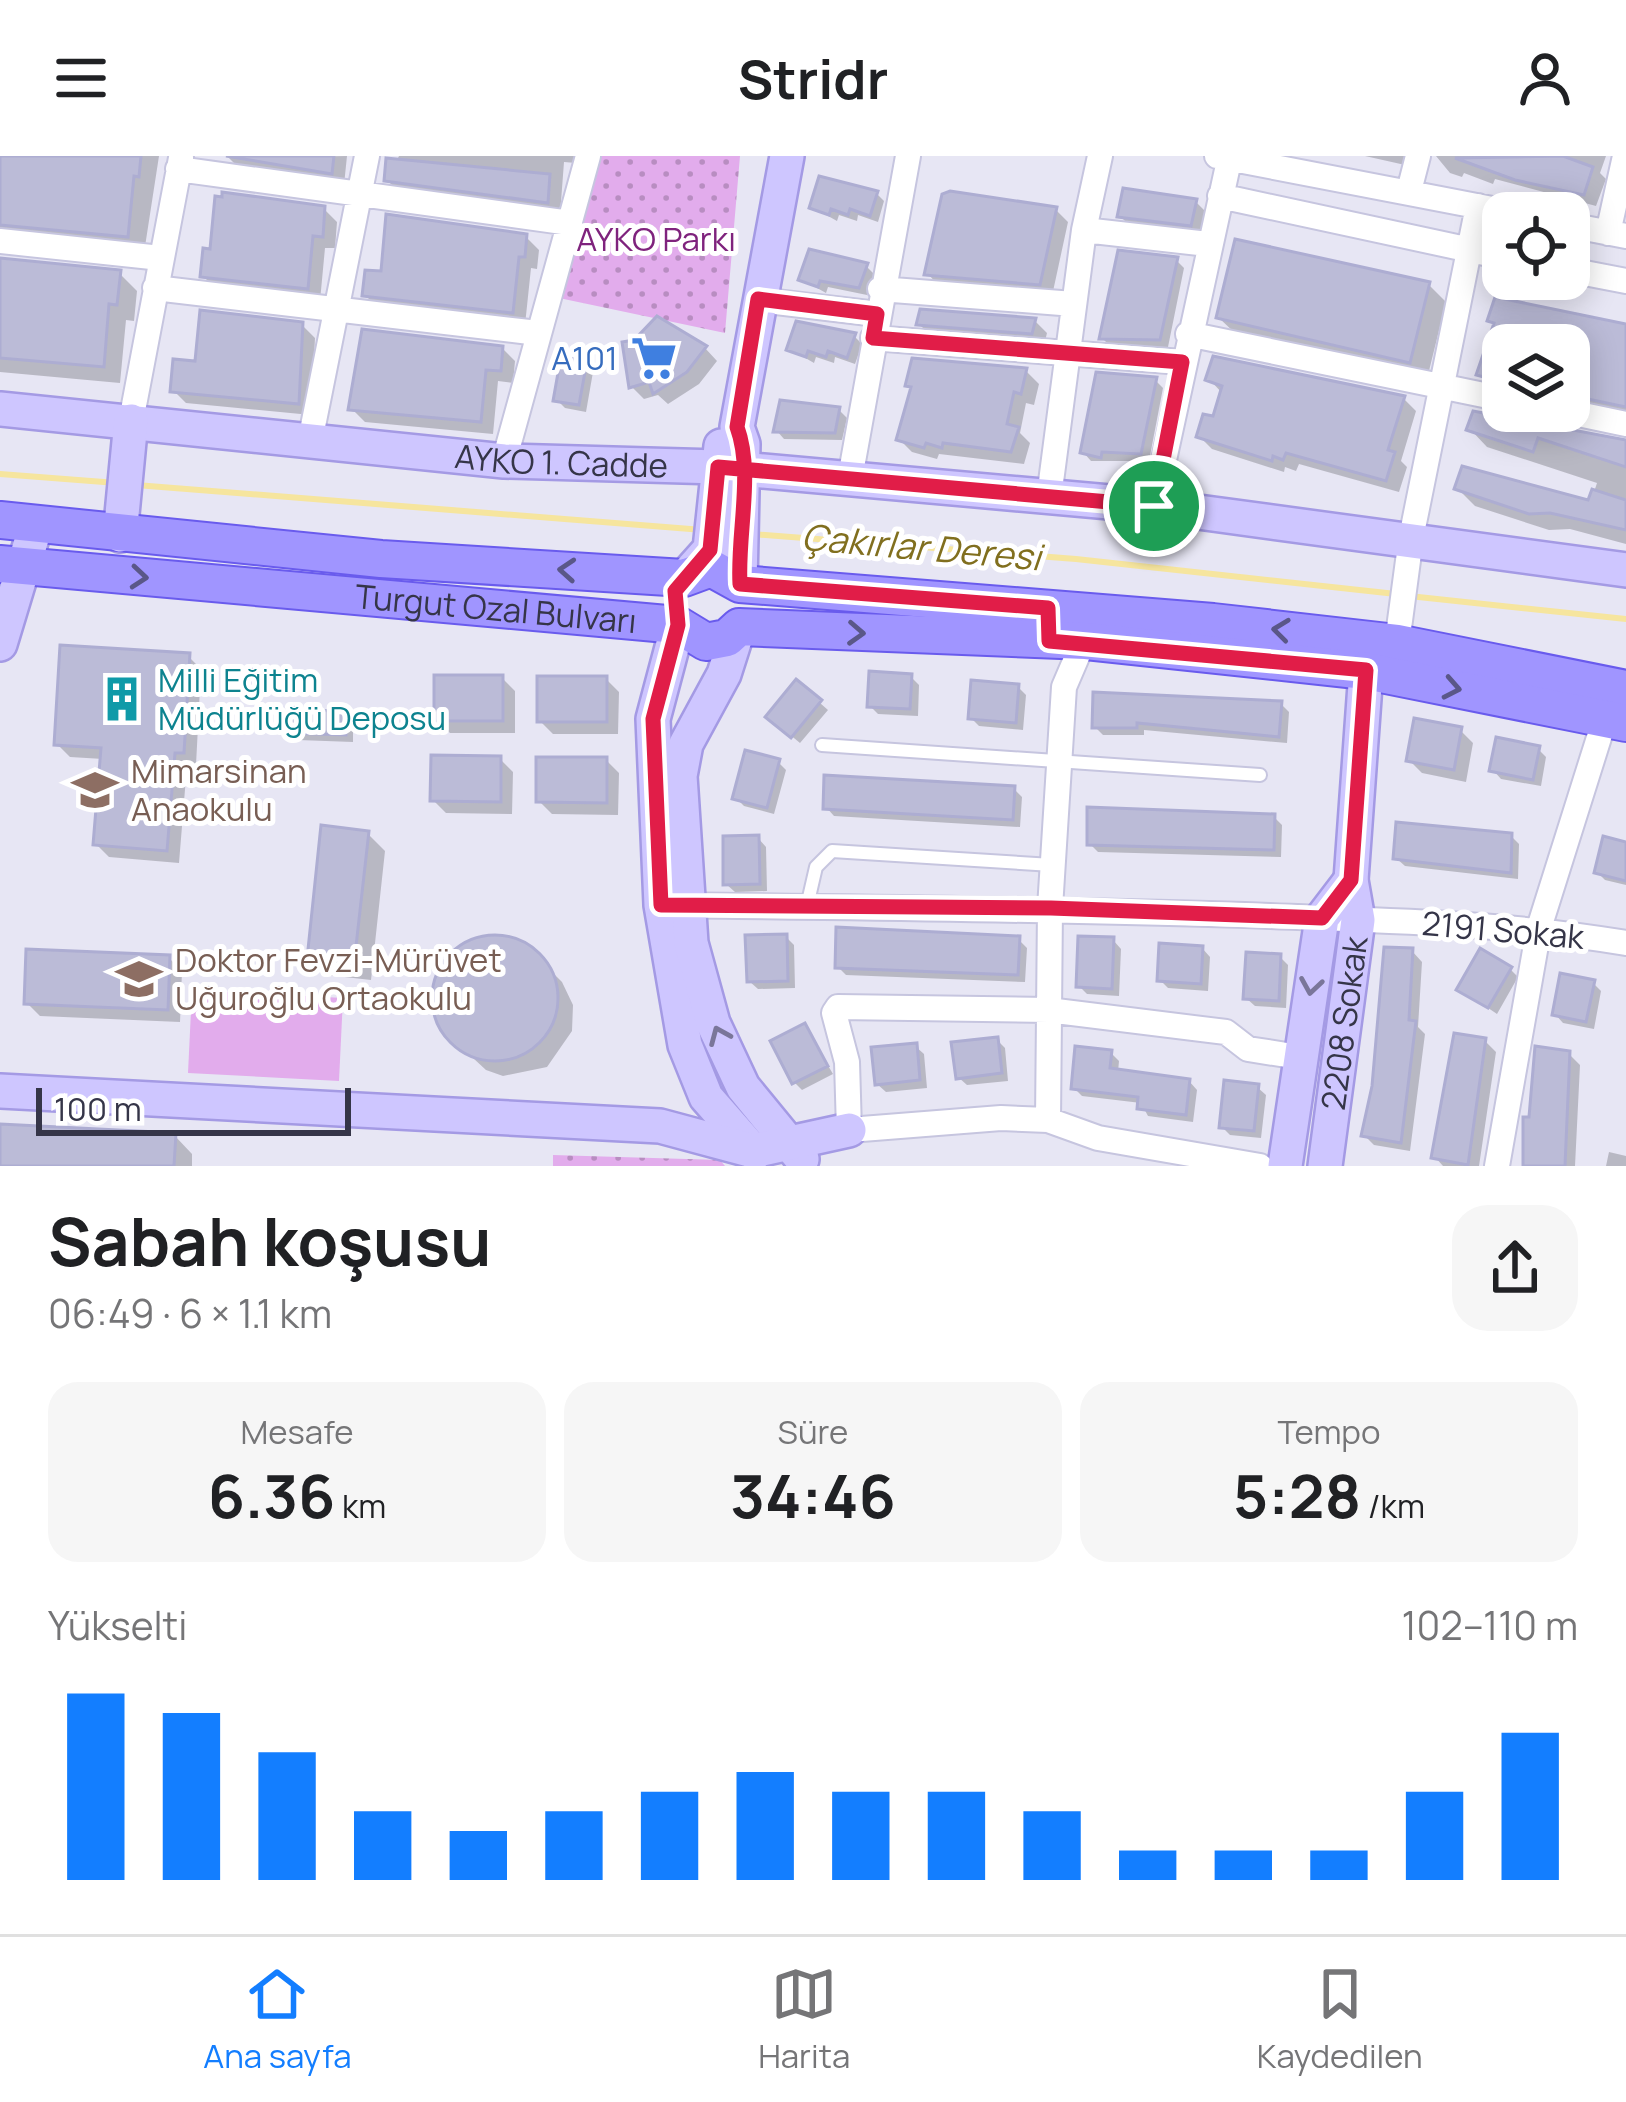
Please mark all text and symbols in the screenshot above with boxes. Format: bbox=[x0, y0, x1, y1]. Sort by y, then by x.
text: Stridr bbox=[738, 41, 888, 115]
icon: menu bbox=[48, 45, 114, 111]
icon: person bbox=[1512, 45, 1578, 111]
map controls bbox=[1482, 192, 1590, 432]
button: locate bbox=[1482, 192, 1590, 300]
park label: AYKO Parkı bbox=[576, 216, 736, 261]
button: layers bbox=[1482, 324, 1590, 432]
supermarket icon: A101 bbox=[629, 333, 679, 383]
place label: A101 bbox=[551, 335, 618, 380]
street label: AYKO 1. Cadde bbox=[453, 433, 669, 488]
pin bbox=[1103, 455, 1205, 557]
icon: arrive bbox=[1121, 473, 1187, 539]
water label: Çakırlar Deresi bbox=[799, 512, 1047, 582]
one-way arrow bbox=[557, 558, 576, 584]
one-way arrow bbox=[130, 564, 149, 590]
street label: Turgut Ozal Bulvarı bbox=[353, 573, 639, 643]
one-way arrow bbox=[1271, 618, 1290, 643]
one-way arrow bbox=[847, 620, 866, 646]
place label: Milli Eğitim Müdürlüğü Deposu bbox=[158, 657, 446, 740]
building icon: Milli Eğitim Müdürlüğü Deposu bbox=[97, 674, 147, 724]
one-way arrow bbox=[1442, 674, 1462, 700]
place label: Mimarsinan Anaokulu bbox=[131, 748, 307, 831]
school or university icon: Mimarsinan Anaokulu bbox=[70, 765, 120, 815]
street label: 2191 Sokak bbox=[1420, 900, 1588, 959]
street label: 2208 Sokak bbox=[1310, 932, 1378, 1113]
place label: Doktor Fevzi-Mürüvet Uğuroğlu Ortaokulu bbox=[175, 937, 502, 1020]
school or university icon: Doktor Fevzi-Mürüvet Uğuroğlu Ortaokulu bbox=[114, 954, 164, 1004]
one-way arrow bbox=[1299, 976, 1325, 996]
one-way arrow bbox=[710, 1026, 734, 1047]
scale bar bbox=[36, 1082, 351, 1135]
text: 100 m bbox=[54, 1086, 142, 1131]
text: Sabah koşusu bbox=[48, 1196, 491, 1286]
button: share bbox=[1452, 1205, 1578, 1331]
text: 06:49 · 6 × 1.1 km bbox=[48, 1286, 332, 1340]
text: Mesafe bbox=[240, 1409, 354, 1454]
text: Süre bbox=[778, 1409, 848, 1454]
text: Tempo bbox=[1278, 1409, 1380, 1454]
text: 6.36 bbox=[208, 1454, 335, 1536]
text: 34:46 bbox=[730, 1454, 896, 1536]
text: 5:28 bbox=[1233, 1454, 1361, 1536]
text: km bbox=[335, 1483, 386, 1528]
text: /km bbox=[1361, 1483, 1425, 1528]
text: Yükselti bbox=[48, 1598, 187, 1652]
text: 102–110 m bbox=[1401, 1598, 1578, 1652]
tab: Ana sayfa bbox=[203, 1961, 352, 2078]
tab: Harita bbox=[758, 1961, 850, 2078]
tab: Kaydedilen bbox=[1257, 1961, 1423, 2078]

